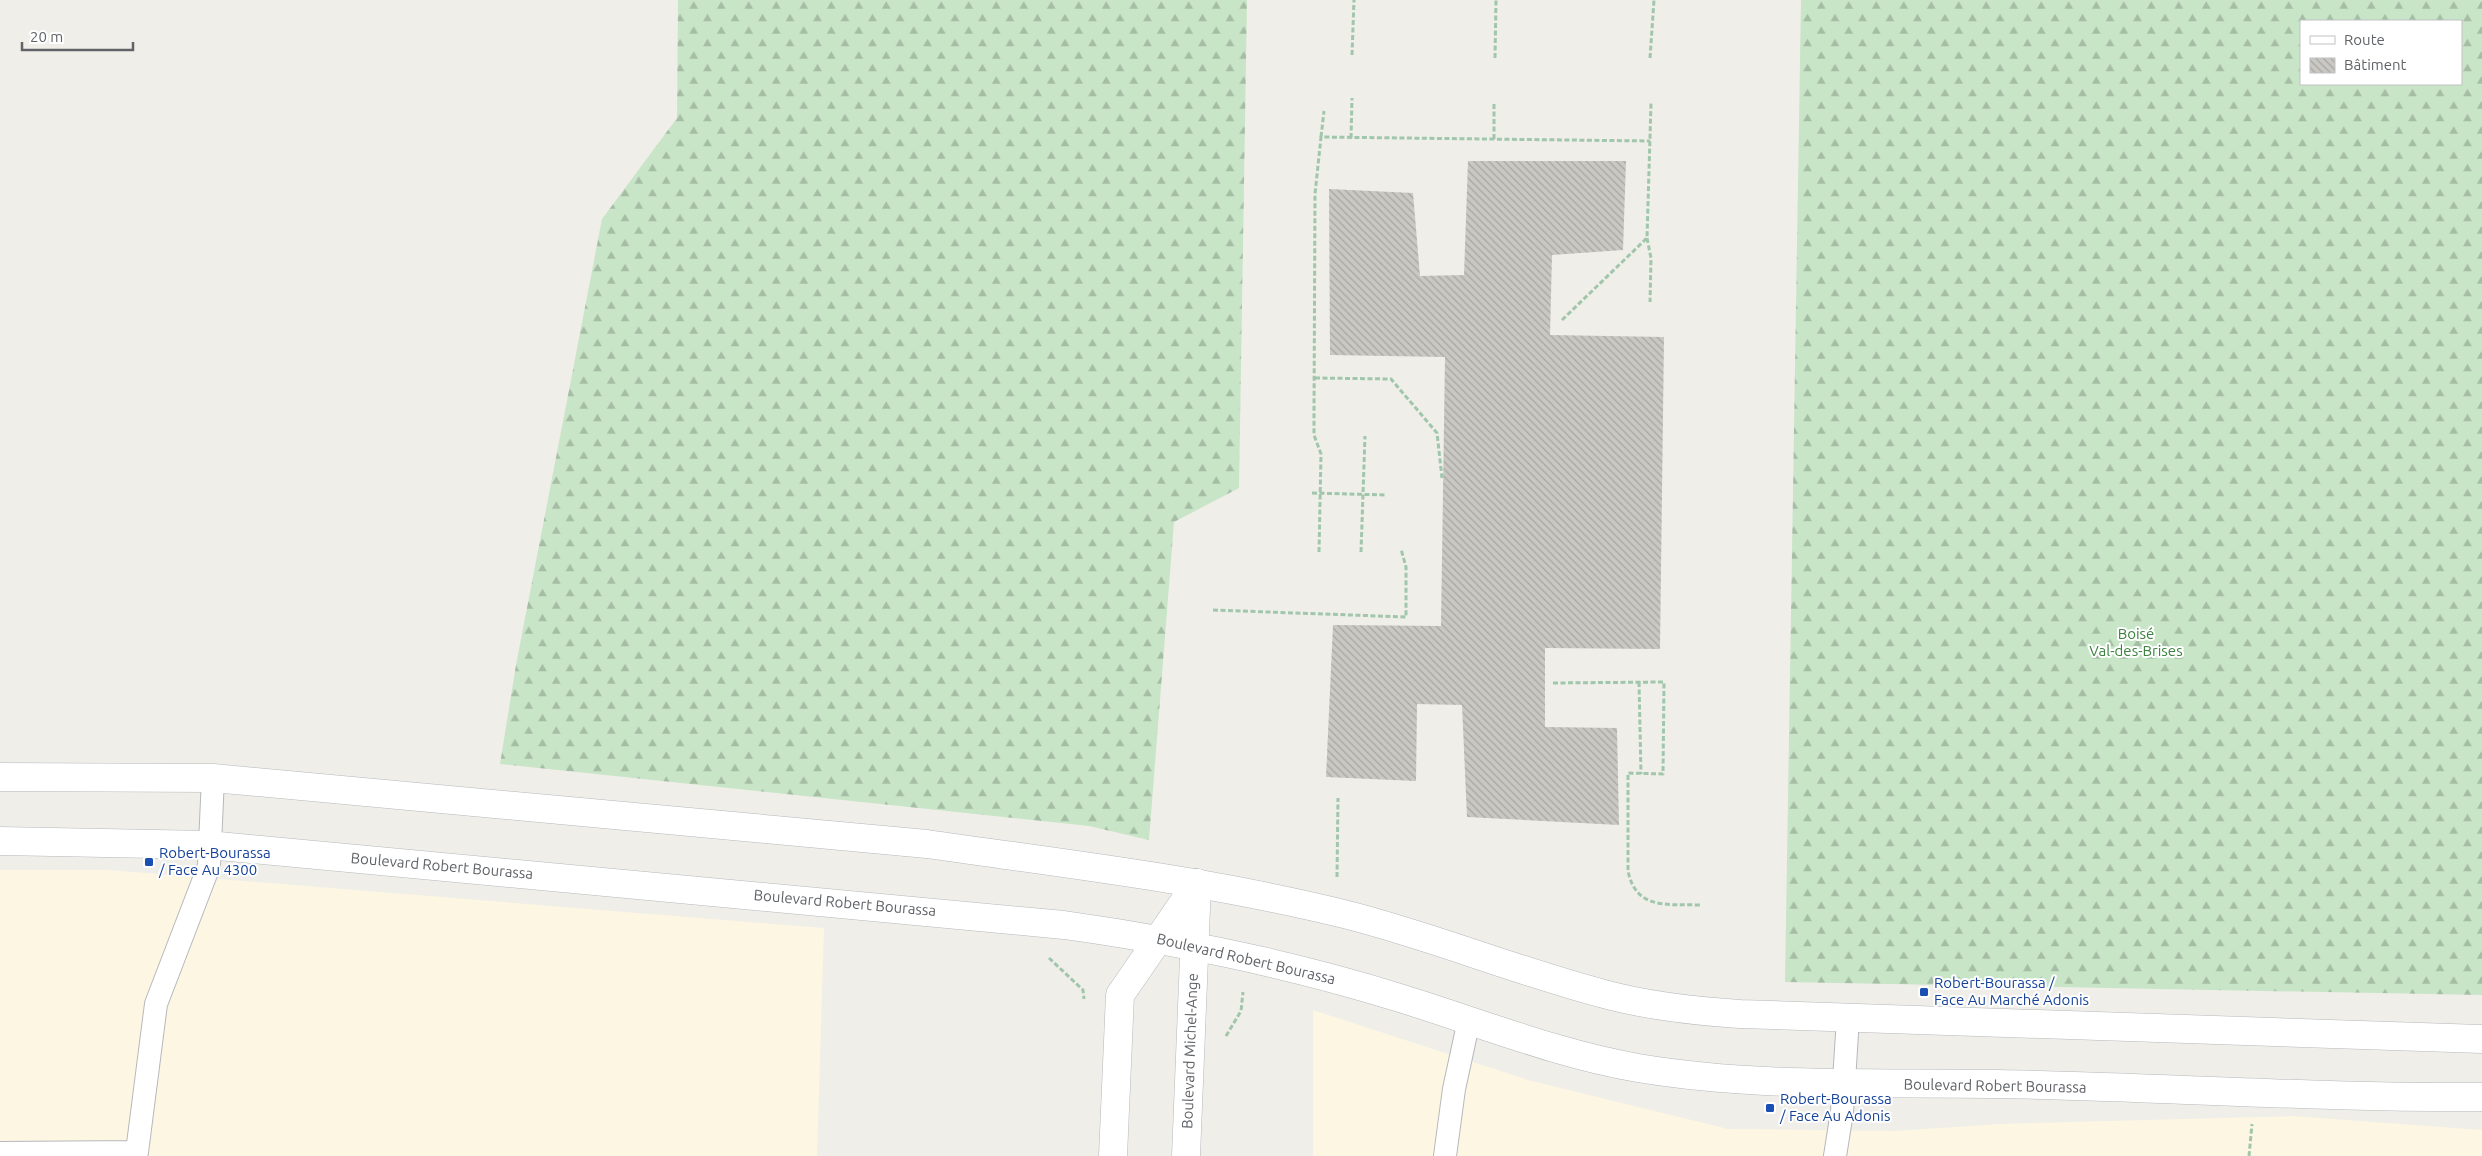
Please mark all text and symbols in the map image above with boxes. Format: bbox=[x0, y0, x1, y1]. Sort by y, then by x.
scale bar bbox=[22, 20, 134, 52]
legend bbox=[2300, 20, 2462, 85]
text: 20 m bbox=[30, 28, 63, 45]
text: Route bbox=[2344, 31, 2385, 48]
text: Bâtiment bbox=[2344, 56, 2407, 73]
park label: Boisé Val-des-Brises bbox=[2089, 625, 2183, 659]
place label: Robert-Bourassa / Face Au 4300 bbox=[158, 844, 271, 878]
street label: Boulevard Robert Bourassa bbox=[350, 849, 534, 882]
marker: Robert-Bourassa / Face Au 4300 bbox=[143, 856, 155, 868]
street label: Boulevard Robert Bourassa bbox=[753, 886, 937, 919]
street label: Boulevard Robert Bourassa bbox=[1155, 930, 1337, 987]
street label: Boulevard Michel-Ange bbox=[1178, 973, 1201, 1129]
place label: Robert-Bourassa / Face Au Marché Adonis bbox=[1934, 974, 2089, 1008]
marker: Robert-Bourassa / Face Au Marché Adonis bbox=[1918, 986, 1930, 998]
street label: Boulevard Robert Bourassa bbox=[1903, 1075, 2087, 1096]
place label: Robert-Bourassa / Face Au Adonis bbox=[1779, 1090, 1892, 1124]
marker: Robert-Bourassa / Face Au Adonis bbox=[1764, 1102, 1776, 1114]

